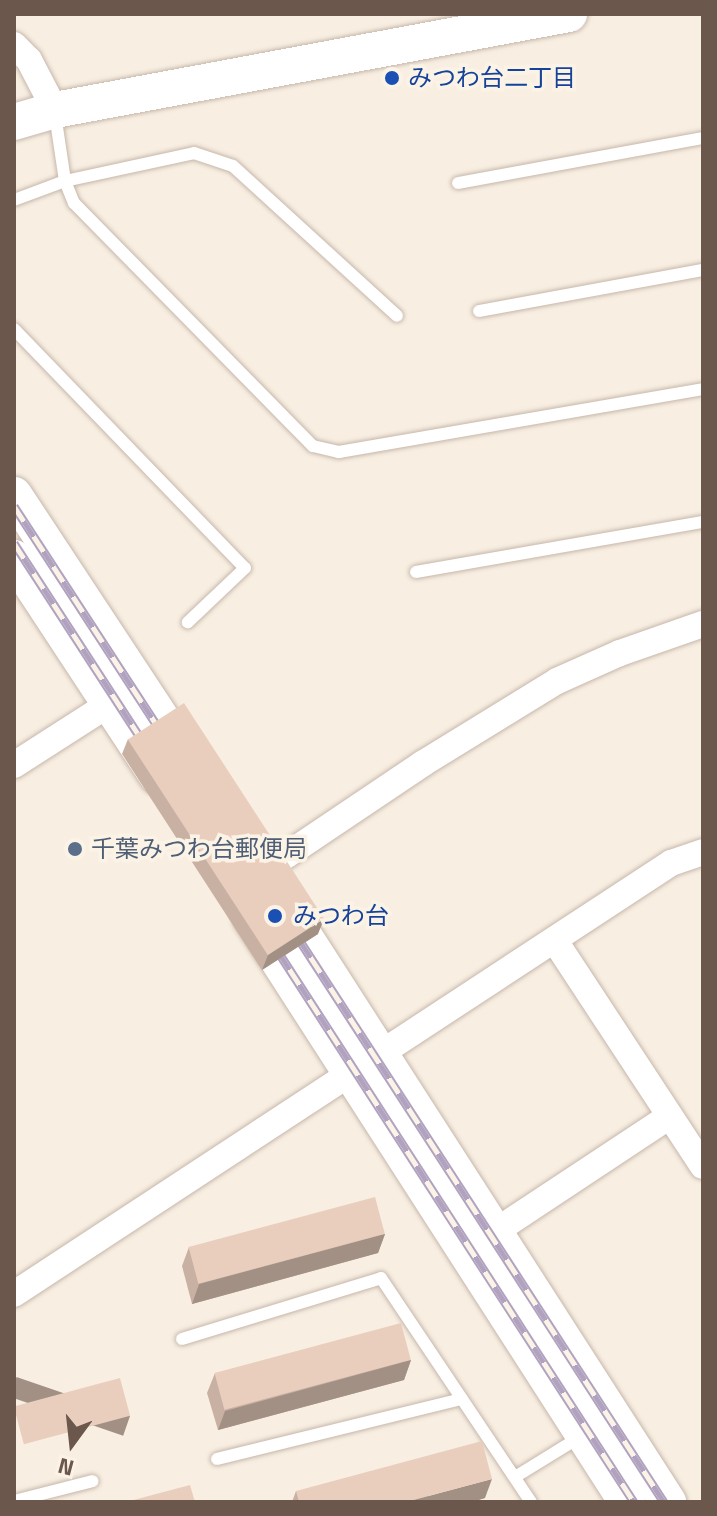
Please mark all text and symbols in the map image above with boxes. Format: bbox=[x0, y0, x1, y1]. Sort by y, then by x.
place label: みつわ台二丁目 bbox=[408, 64, 576, 92]
marker: みつわ台二丁目 bbox=[383, 69, 401, 87]
place label: 千葉みつわ台郵便局 bbox=[91, 835, 307, 863]
marker: 千葉みつわ台郵便局 bbox=[66, 840, 84, 858]
place label: みつわ台 bbox=[293, 902, 389, 930]
marker: みつわ台 bbox=[264, 905, 286, 927]
north arrow bbox=[32, 1404, 112, 1484]
text: N bbox=[54, 1449, 78, 1486]

